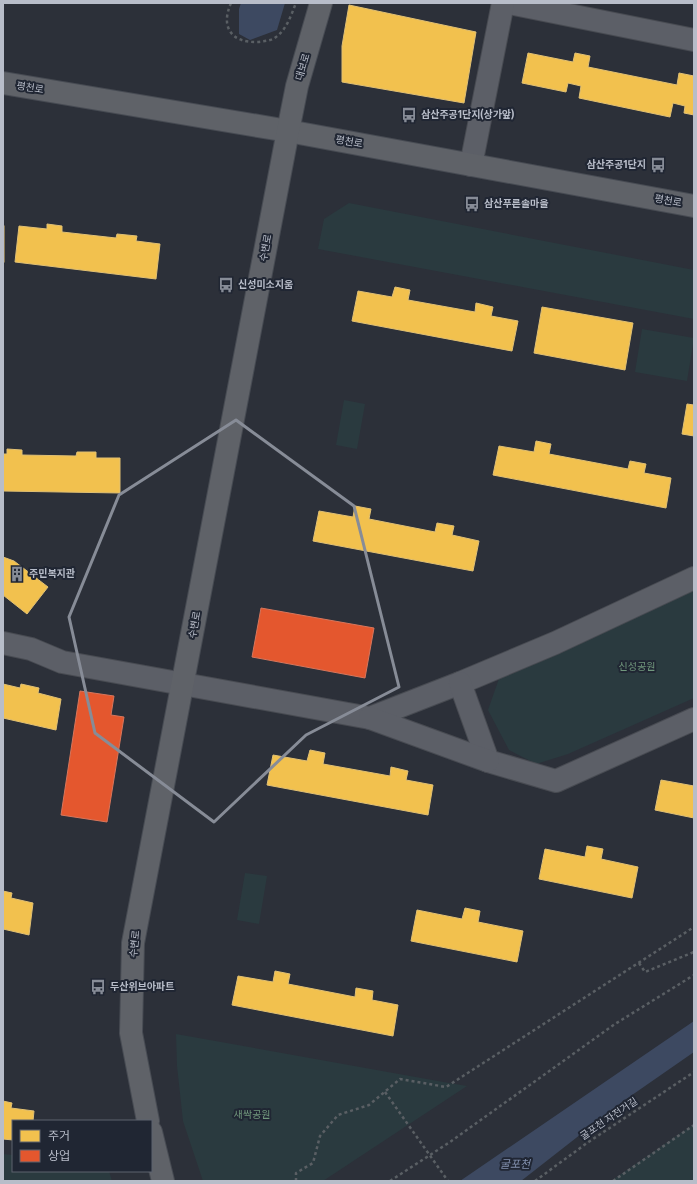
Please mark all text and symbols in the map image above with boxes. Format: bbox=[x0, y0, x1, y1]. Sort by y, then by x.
street label: 대보로 bbox=[293, 52, 313, 82]
street label: 평천로 bbox=[15, 80, 45, 96]
bus stop icon: 삼산주공1단지(상가앞) bbox=[400, 106, 418, 124]
place label: 삼산주공1단지(상가앞) bbox=[421, 108, 514, 121]
street label: 평천로 bbox=[334, 134, 364, 150]
bus stop icon: 삼산주공1단지 bbox=[649, 156, 667, 174]
place label: 삼산주공1단지 bbox=[587, 159, 646, 171]
street label: 평천로 bbox=[653, 193, 683, 209]
bus stop icon: 삼산푸른솔마을 bbox=[463, 195, 481, 213]
place label: 삼산푸른솔마을 bbox=[484, 198, 548, 210]
street label: 수변로 bbox=[257, 233, 275, 263]
bus stop icon: 신성미소지움 bbox=[217, 276, 235, 294]
place label: 신성미소지움 bbox=[238, 279, 293, 291]
building icon: 주민복지관 bbox=[8, 565, 26, 583]
place label: 주민복지관 bbox=[29, 568, 75, 580]
street label: 수변로 bbox=[186, 610, 204, 640]
park label: 신성공원 bbox=[619, 661, 655, 673]
street label: 수변로 bbox=[128, 930, 142, 958]
bus stop icon: 두산위브아파트 bbox=[89, 978, 107, 996]
place label: 두산위브아파트 bbox=[110, 981, 174, 993]
street label: 굴포천 자전거길 bbox=[578, 1095, 640, 1143]
park label: 새싹공원 bbox=[234, 1109, 270, 1121]
legend bbox=[12, 1120, 152, 1172]
text: 주거 bbox=[48, 1129, 70, 1143]
text: 상업 bbox=[48, 1149, 70, 1163]
water label: 굴포천 bbox=[500, 1158, 532, 1171]

